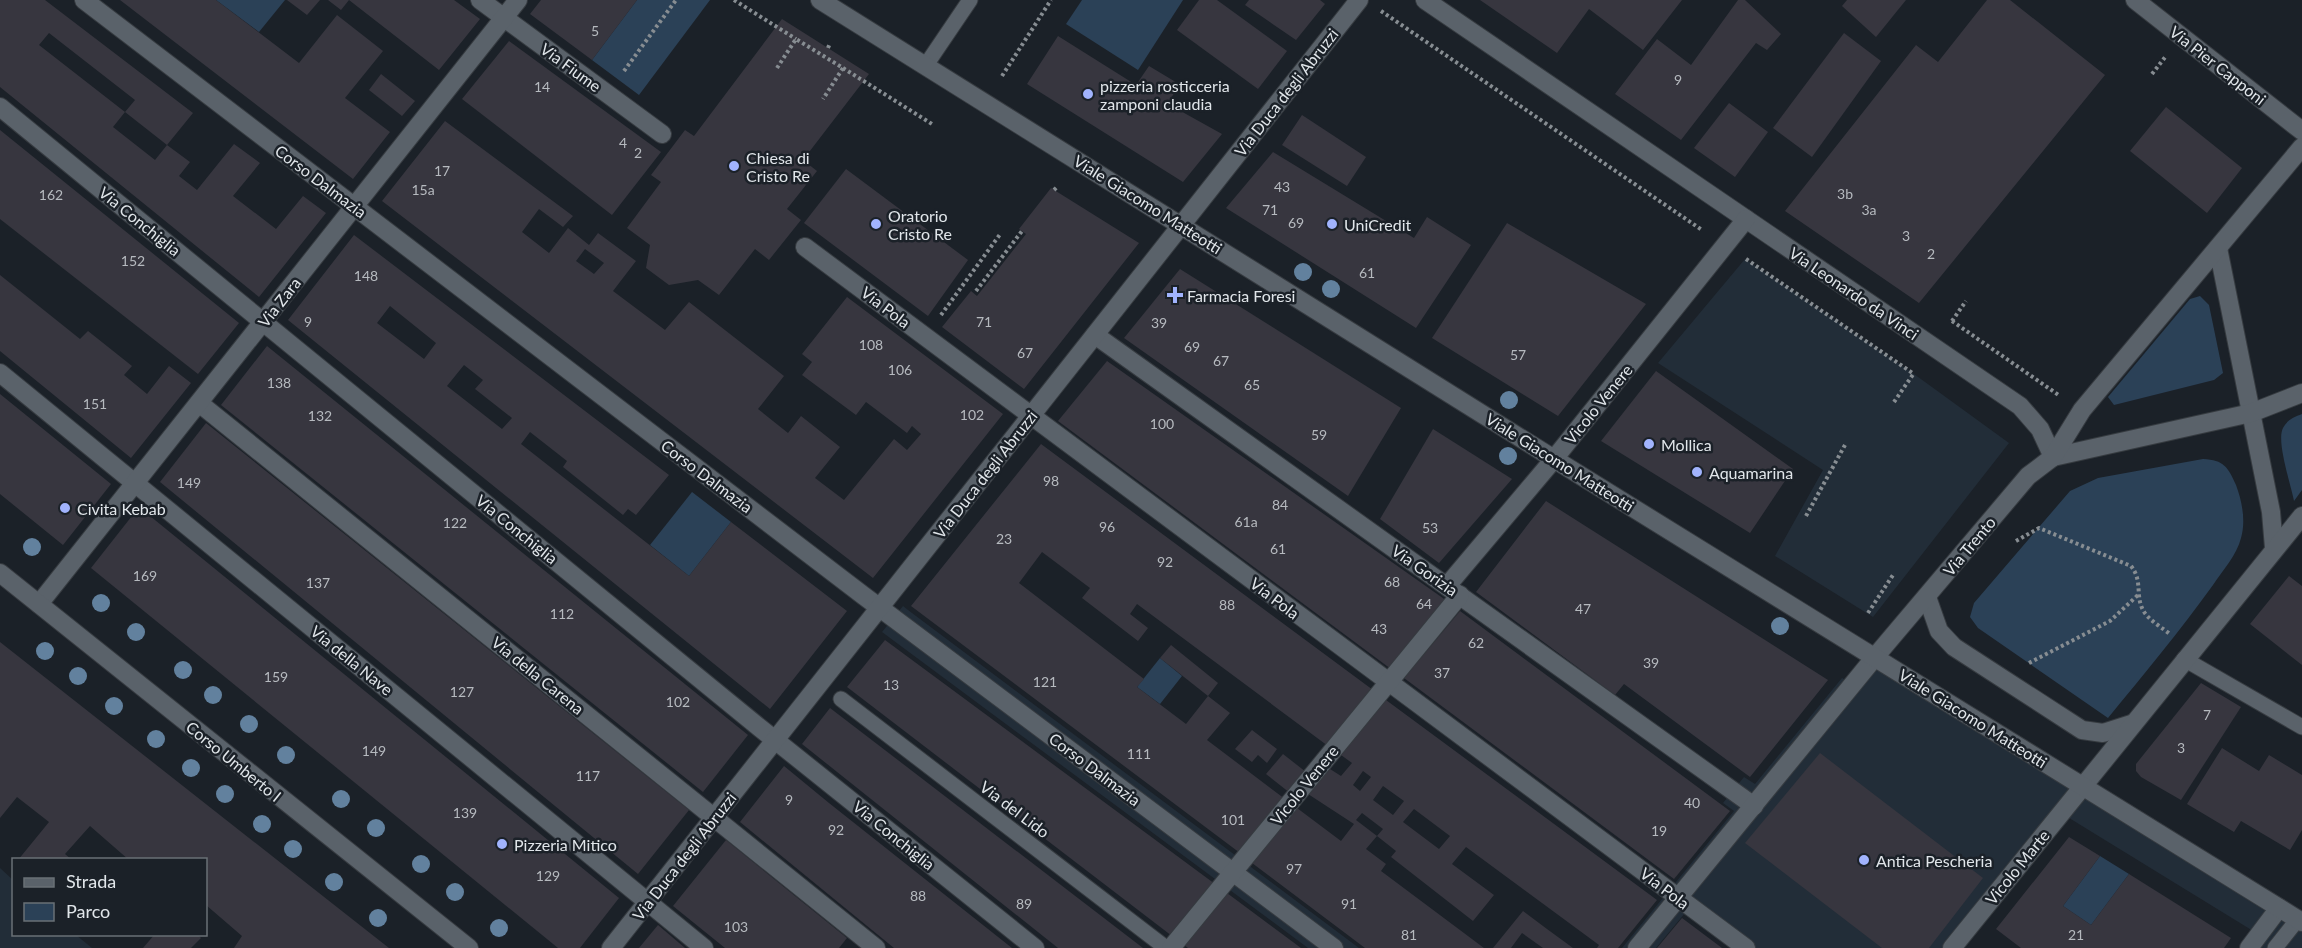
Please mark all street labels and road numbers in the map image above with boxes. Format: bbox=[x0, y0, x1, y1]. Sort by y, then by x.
street label: Via Pier Capponi bbox=[2166, 22, 2270, 108]
street label: Via Duca degli Abruzzi bbox=[1230, 24, 1342, 160]
street label: Via Fiume bbox=[537, 39, 605, 95]
street label: Corso Dalmazia bbox=[272, 141, 370, 221]
street label: Viale Giacomo Matteotti bbox=[1071, 151, 1226, 257]
street label: Via Conchiglia bbox=[95, 182, 185, 260]
street label: Via Leonardo da Vinci bbox=[1786, 243, 1922, 343]
street label: Via Zara bbox=[254, 273, 304, 331]
street label: Via Pola bbox=[858, 282, 914, 332]
street label: Vicolo Venere bbox=[1560, 360, 1636, 448]
street label: Via Duca degli Abruzzi bbox=[929, 406, 1041, 542]
street label: Viale Giacomo Matteotti bbox=[1483, 409, 1638, 515]
street label: Corso Dalmazia bbox=[658, 436, 756, 516]
street label: Via Conchiglia bbox=[472, 490, 562, 568]
street label: Via Trento bbox=[1939, 513, 1999, 579]
street label: Via Gorizia bbox=[1388, 540, 1462, 600]
street label: Via Pola bbox=[1247, 573, 1303, 623]
street label: Via della Nave bbox=[307, 621, 397, 699]
street label: Via della Carena bbox=[488, 632, 588, 718]
street label: Viale Giacomo Matteotti bbox=[1896, 665, 2051, 771]
street label: Corso Umberto I bbox=[183, 717, 285, 805]
street label: Corso Dalmazia bbox=[1046, 729, 1144, 809]
street label: Vicolo Venere bbox=[1266, 741, 1342, 829]
street label: Via del Lido bbox=[977, 777, 1053, 841]
street label: Via Duca degli Abruzzi bbox=[628, 788, 740, 924]
street label: Via Conchiglia bbox=[849, 796, 939, 874]
street label: Vicolo Marte bbox=[1981, 826, 2053, 908]
street label: Via Pola bbox=[1637, 863, 1693, 913]

